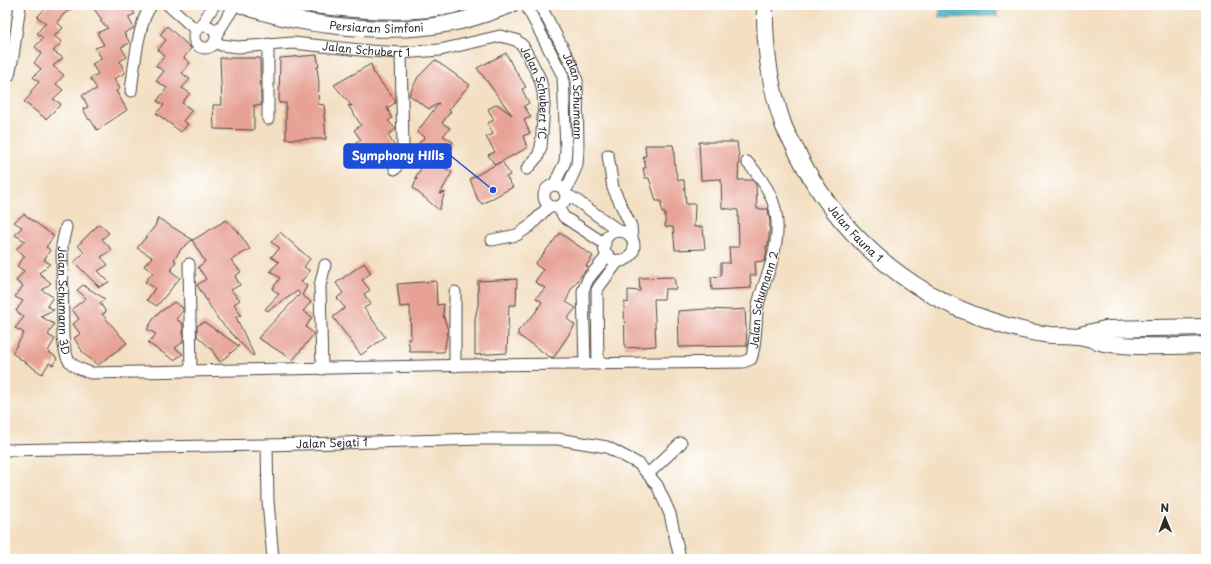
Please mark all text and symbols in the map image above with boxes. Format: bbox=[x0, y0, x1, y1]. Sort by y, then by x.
street label: Persiaran Simfoni bbox=[328, 16, 424, 37]
street label: Jalan Schubert 1 bbox=[321, 37, 411, 61]
street label: Jalan Schubert 1C bbox=[516, 43, 553, 140]
street label: Jalan Schumann bbox=[559, 49, 587, 140]
callout: Symphony HIlls bbox=[344, 144, 451, 168]
text: Symphony HIlls bbox=[352, 146, 444, 164]
street label: Jalan Fauna 1 bbox=[824, 201, 887, 266]
street label: Jalan Schumann 3D bbox=[54, 246, 75, 356]
street label: Jalan Schumann 2 bbox=[745, 249, 782, 350]
street label: Jalan Sejati 1 bbox=[296, 433, 368, 452]
north arrow bbox=[1145, 498, 1185, 538]
text: N bbox=[1160, 499, 1170, 516]

